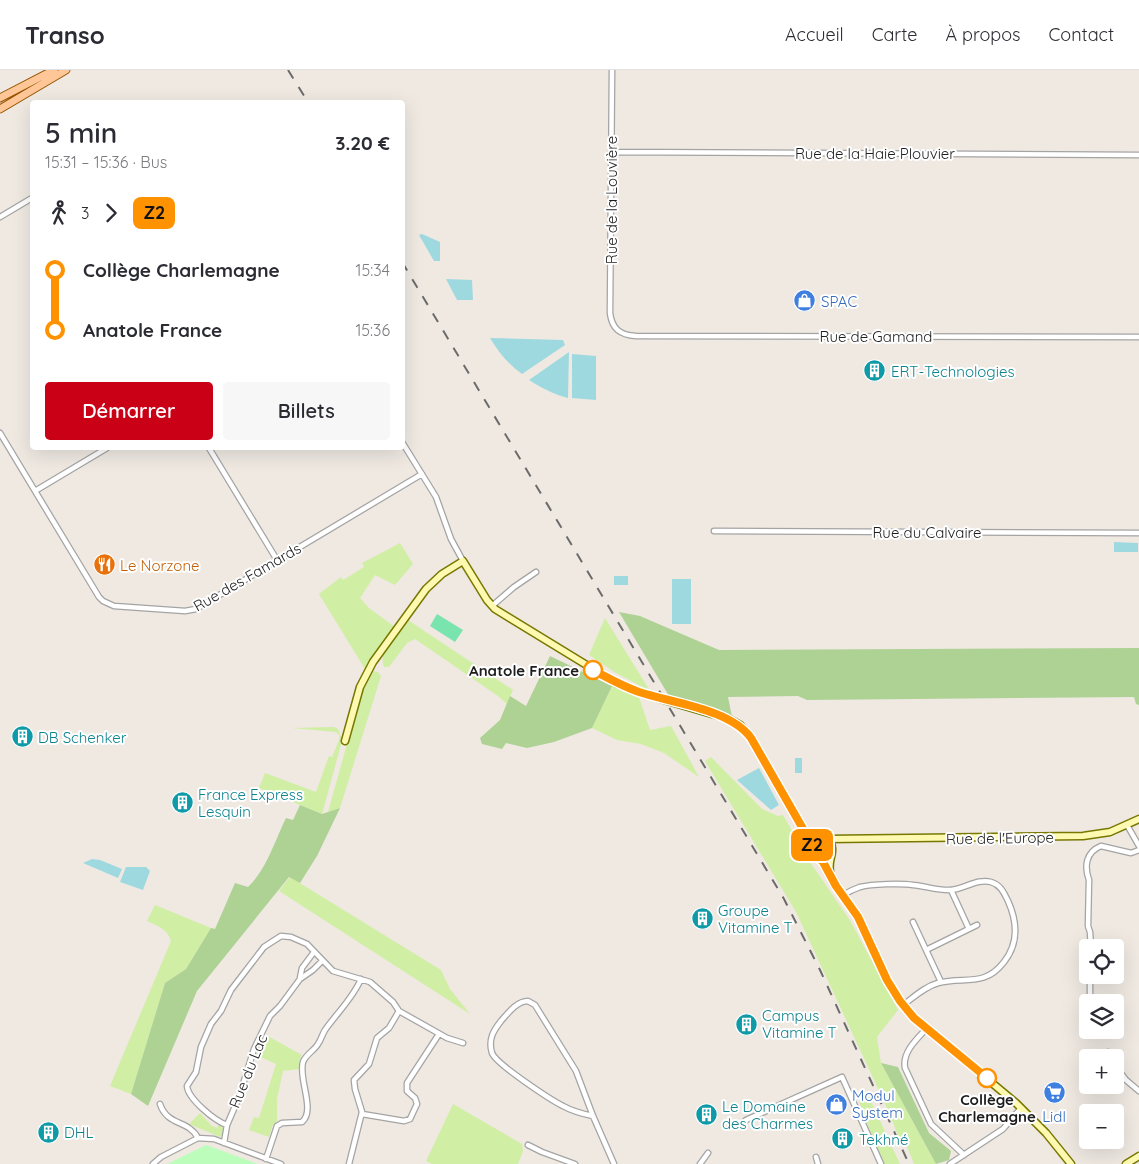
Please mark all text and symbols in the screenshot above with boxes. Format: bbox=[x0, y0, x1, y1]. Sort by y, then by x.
text: Transo bbox=[25, 20, 105, 50]
text: Accueil bbox=[785, 23, 844, 46]
text: Carte bbox=[872, 23, 917, 46]
text: À propos bbox=[945, 23, 1021, 46]
text: Contact bbox=[1049, 23, 1114, 46]
text: 5 min bbox=[45, 115, 117, 150]
text: 3.20 € bbox=[335, 131, 390, 155]
street label: Rue de la Louvière bbox=[602, 136, 621, 264]
street label: Rue de la Haie Plouvier bbox=[795, 144, 955, 163]
text: 15:31 – 15:36 · Bus bbox=[45, 152, 167, 172]
icon: walk bbox=[45, 199, 73, 227]
icon: forward bbox=[97, 199, 125, 227]
text: Z2 bbox=[143, 201, 165, 224]
text: 3 bbox=[81, 203, 89, 223]
text: Collège Charlemagne bbox=[83, 258, 280, 282]
text: 15:34 bbox=[356, 260, 390, 280]
shop icon: SPAC bbox=[793, 289, 817, 313]
place label: SPAC bbox=[821, 292, 857, 311]
text: Anatole France bbox=[83, 318, 222, 342]
text: 15:36 bbox=[355, 320, 390, 340]
street label: Rue de Gamand bbox=[820, 327, 932, 346]
building icon: ERT-Technologies bbox=[863, 359, 887, 383]
place label: ERT-Technologies bbox=[891, 362, 1014, 381]
button: Démarrer bbox=[45, 382, 213, 440]
button: Billets bbox=[223, 382, 390, 440]
street label: Rue du Calvaire bbox=[872, 523, 982, 542]
street label: Rue des Famards bbox=[190, 538, 304, 616]
restaurant icon: Le Norzone bbox=[92, 553, 116, 577]
place label: Le Norzone bbox=[120, 556, 200, 575]
marker: Anatole France bbox=[583, 660, 603, 680]
place label: Anatole France bbox=[469, 661, 579, 680]
building icon: DB Schenker bbox=[10, 725, 34, 749]
place label: DB Schenker bbox=[38, 728, 127, 747]
place label: France Express Lesquin bbox=[198, 785, 303, 821]
building icon: France Express Lesquin bbox=[170, 791, 194, 815]
street label: Rue de l'Europe bbox=[946, 828, 1054, 848]
line badge: Z2 bbox=[790, 829, 834, 861]
text: Z2 bbox=[801, 833, 823, 856]
place label: Groupe Vitamine T bbox=[718, 901, 793, 937]
building icon: Groupe Vitamine T bbox=[690, 907, 714, 931]
map controls bbox=[1079, 939, 1124, 1149]
button: locate bbox=[1079, 939, 1124, 984]
button: layers bbox=[1079, 994, 1124, 1039]
place label: Campus Vitamine T bbox=[762, 1006, 837, 1042]
building icon: Campus Vitamine T bbox=[734, 1012, 758, 1036]
street label: Rue du Lac bbox=[225, 1031, 271, 1111]
button: + bbox=[1079, 1049, 1124, 1094]
marker: Collège Charlemagne bbox=[977, 1068, 997, 1088]
supermarket icon: Lidl bbox=[1042, 1081, 1066, 1105]
place label: Modul System bbox=[852, 1086, 903, 1122]
place label: Collège Charlemagne bbox=[938, 1090, 1036, 1126]
shop icon: Modul System bbox=[824, 1092, 848, 1116]
place label: Le Domaine des Charmes bbox=[722, 1097, 813, 1133]
building icon: Le Domaine des Charmes bbox=[694, 1103, 718, 1127]
button: − bbox=[1079, 1104, 1124, 1149]
place label: Lidl bbox=[1042, 1107, 1066, 1126]
building icon: DHL bbox=[36, 1120, 60, 1144]
place label: DHL bbox=[64, 1123, 94, 1142]
building icon: Tekhné bbox=[831, 1127, 855, 1151]
place label: Tekhné bbox=[859, 1130, 908, 1149]

